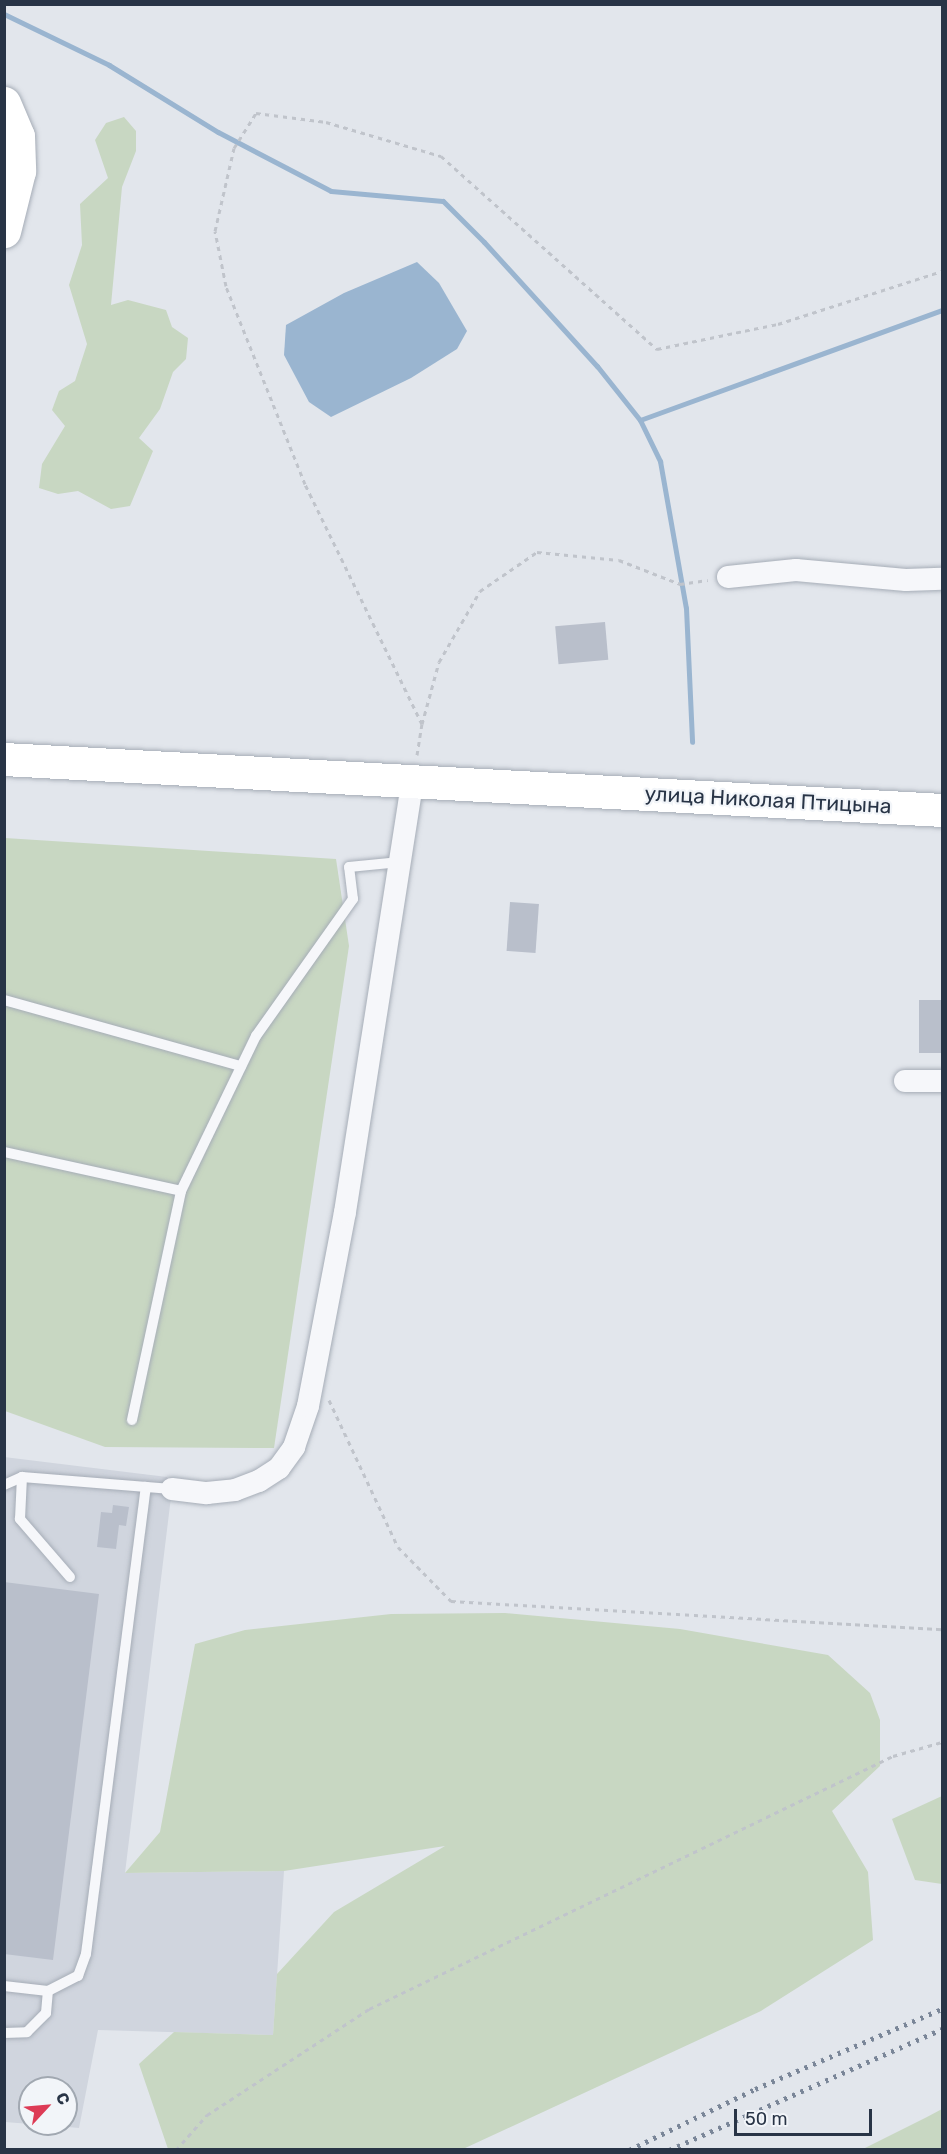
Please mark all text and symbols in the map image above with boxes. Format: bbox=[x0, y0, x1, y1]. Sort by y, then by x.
street label: улица Николая Птицына bbox=[644, 781, 892, 819]
north arrow bbox=[18, 2076, 78, 2136]
text: С bbox=[52, 2090, 74, 2108]
scale bar bbox=[737, 2097, 875, 2135]
text: 50 m bbox=[745, 2108, 788, 2130]

